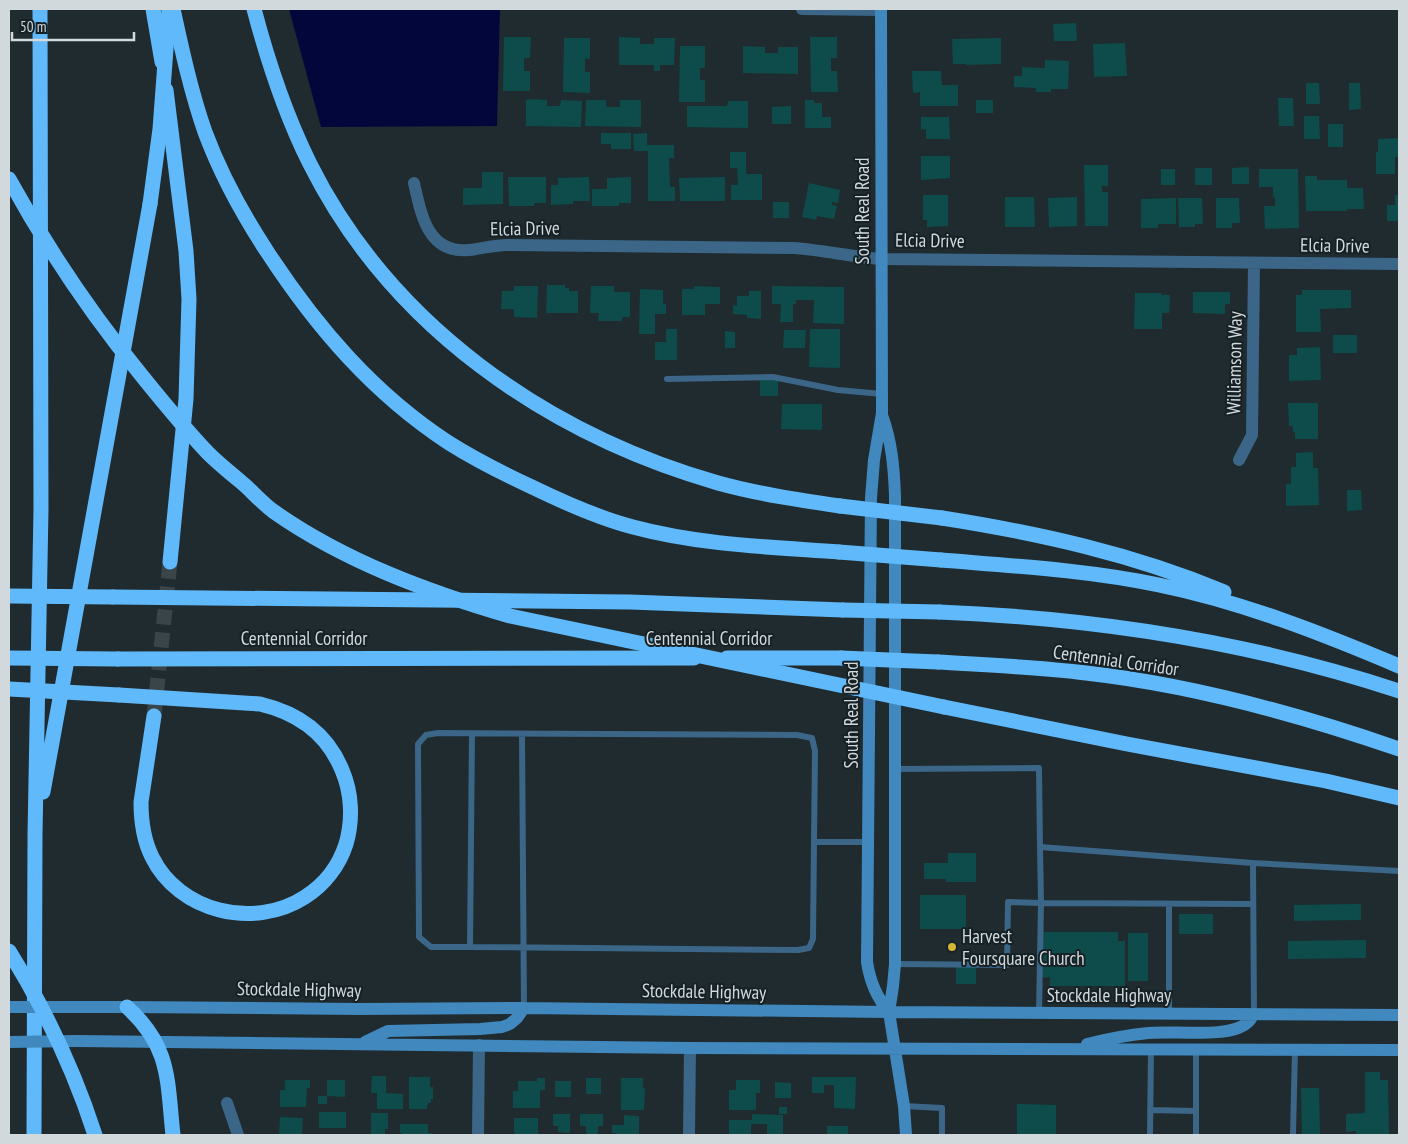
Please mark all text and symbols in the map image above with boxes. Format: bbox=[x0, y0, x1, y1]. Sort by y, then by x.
scale bar bbox=[12, 10, 135, 42]
text: 50 m bbox=[20, 17, 46, 36]
street label: South Real Road bbox=[850, 158, 874, 264]
street label: Elcia Drive bbox=[490, 215, 560, 241]
street label: Elcia Drive bbox=[895, 227, 965, 253]
street label: Elcia Drive bbox=[1300, 232, 1370, 258]
street label: Williamson Way bbox=[1221, 310, 1247, 415]
street label: Centennial Corridor bbox=[241, 626, 368, 650]
street label: Centennial Corridor bbox=[646, 626, 773, 650]
street label: Centennial Corridor bbox=[1052, 639, 1181, 681]
street label: South Real Road bbox=[839, 662, 863, 768]
place label: Harvest Foursquare Church bbox=[962, 924, 1085, 970]
marker: Harvest Foursquare Church bbox=[946, 941, 958, 953]
street label: Stockdale Highway bbox=[237, 976, 362, 1002]
street label: Stockdale Highway bbox=[642, 978, 767, 1004]
street label: Stockdale Highway bbox=[1047, 983, 1172, 1007]

